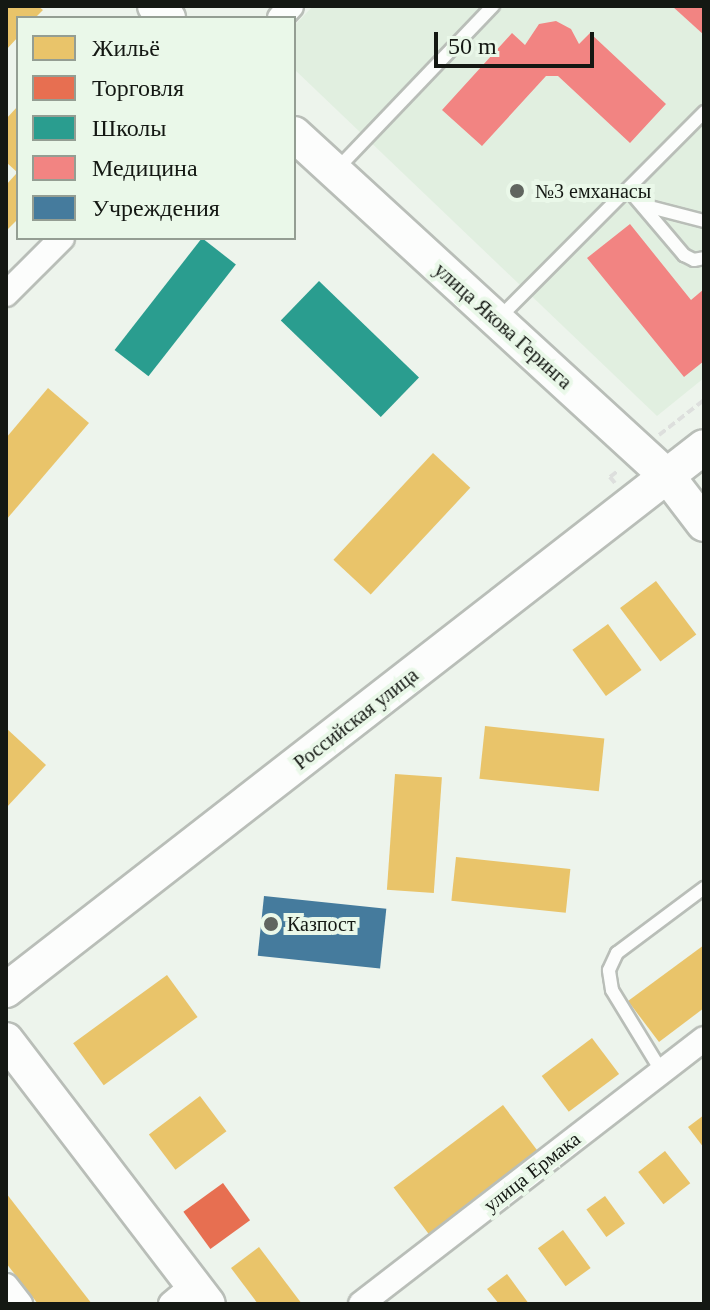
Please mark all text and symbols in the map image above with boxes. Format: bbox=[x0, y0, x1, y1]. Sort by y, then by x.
legend bbox=[16, 16, 296, 240]
scale bar bbox=[438, 16, 598, 66]
text: 50 m bbox=[448, 33, 497, 59]
text: Жильё bbox=[92, 35, 160, 61]
text: Торговля bbox=[92, 75, 184, 101]
text: Школы bbox=[92, 115, 166, 141]
text: Медицина bbox=[92, 155, 198, 181]
place label: №3 емханасы bbox=[535, 179, 651, 203]
marker: №3 емханасы bbox=[506, 180, 528, 202]
text: Учреждения bbox=[92, 195, 220, 221]
street label: улица Якова Геринга bbox=[429, 258, 577, 394]
street label: Российская улица bbox=[289, 663, 423, 775]
place label: Казпост bbox=[287, 912, 356, 936]
marker: Казпост bbox=[262, 915, 280, 933]
street label: улица Ермака bbox=[479, 1127, 585, 1217]

